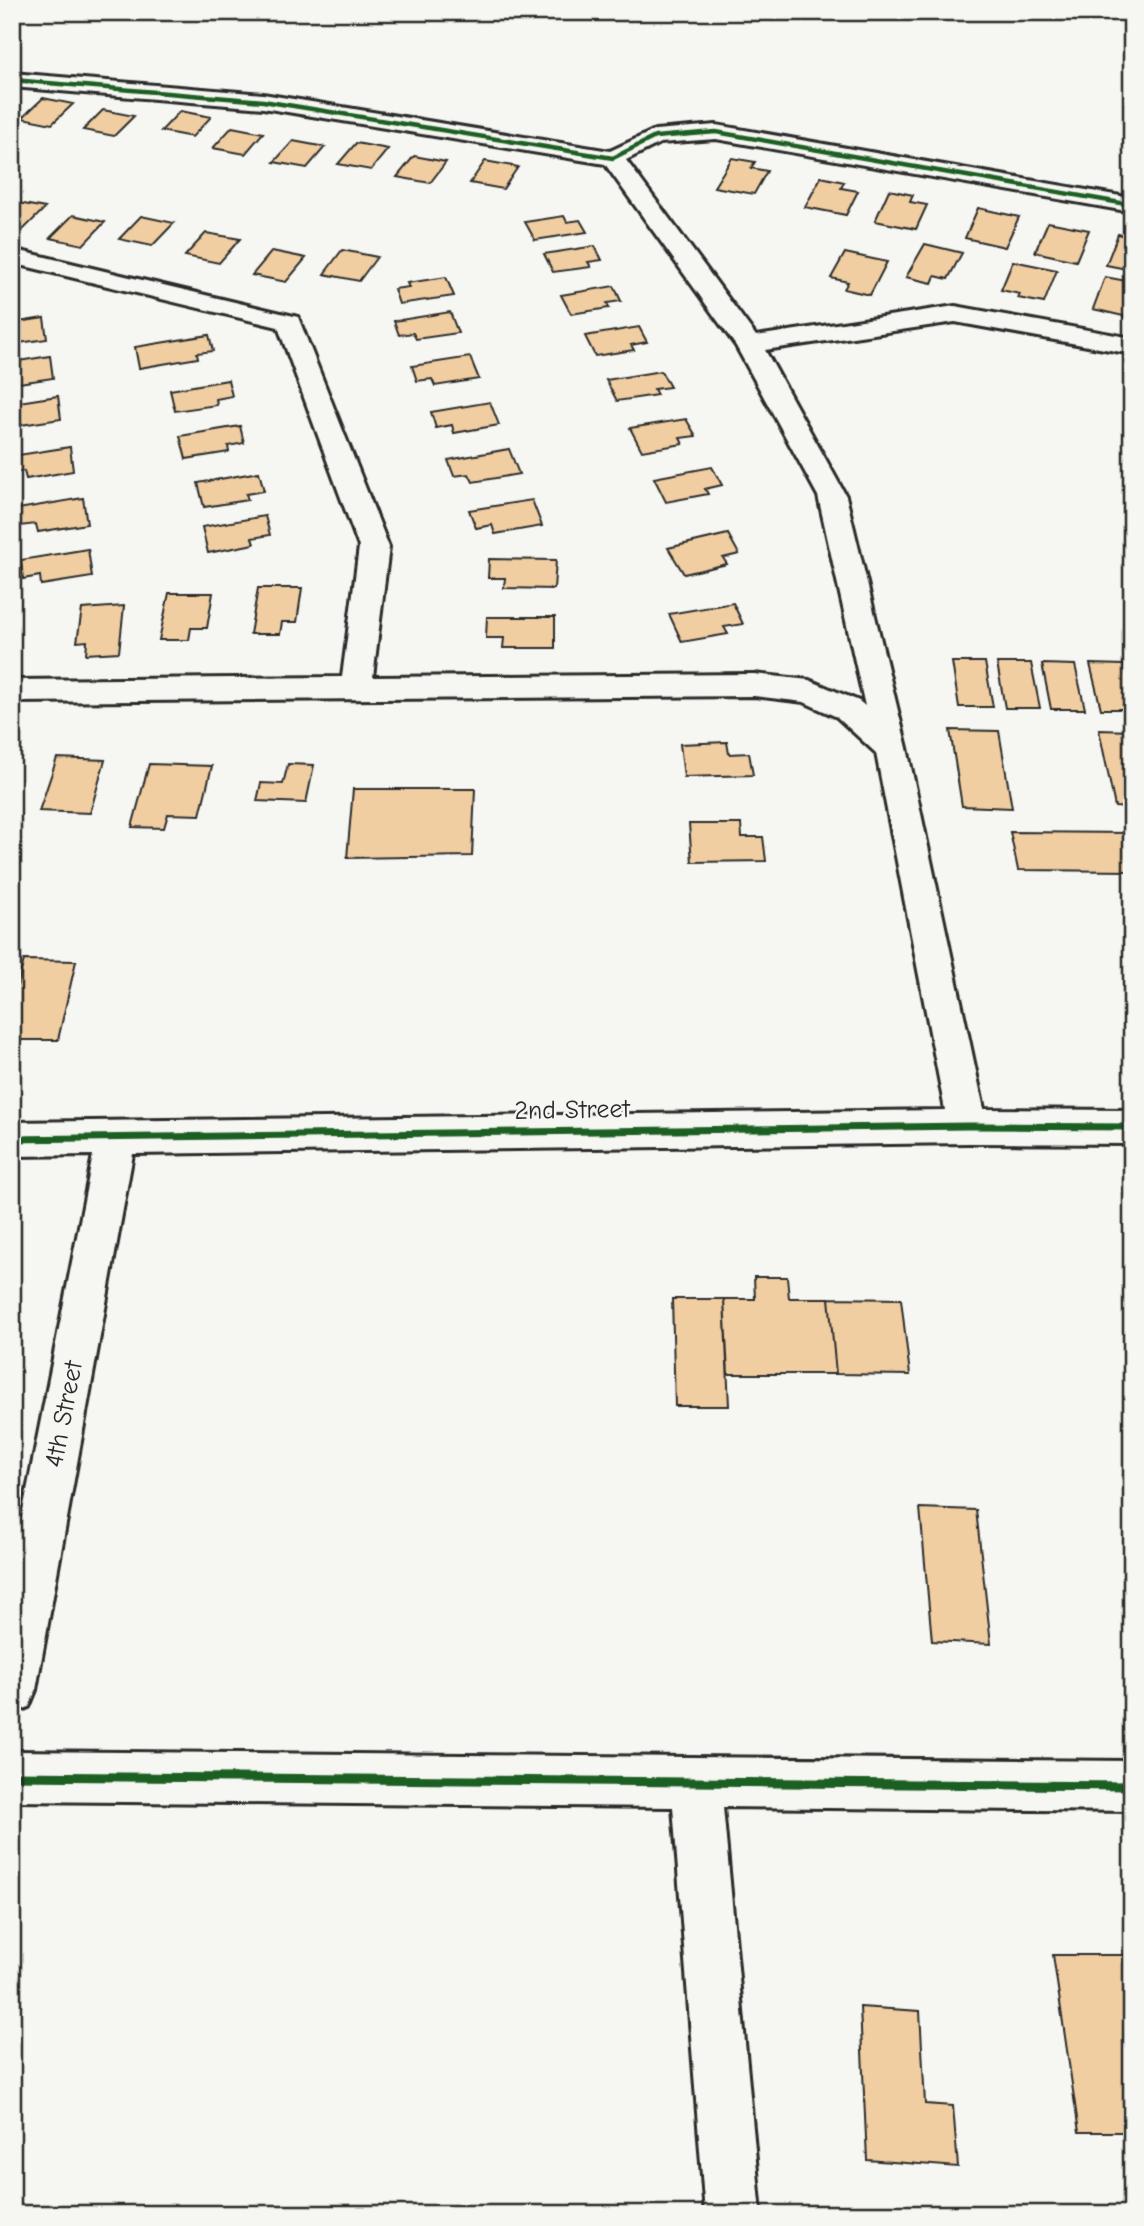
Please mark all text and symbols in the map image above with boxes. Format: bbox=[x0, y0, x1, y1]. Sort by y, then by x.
street label: 2nd Street bbox=[514, 1094, 632, 1126]
street label: 4th Street bbox=[39, 1357, 89, 1470]

